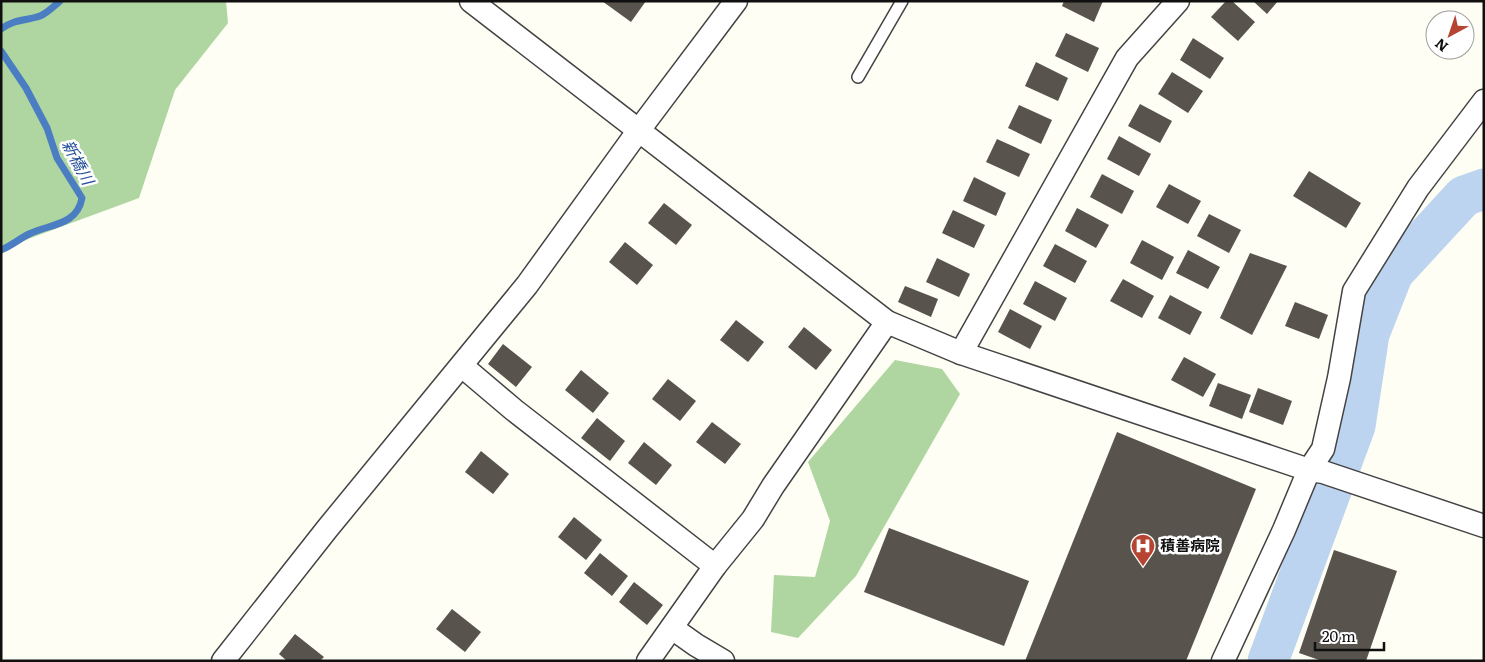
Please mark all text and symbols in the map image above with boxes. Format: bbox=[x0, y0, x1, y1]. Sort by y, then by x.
north arrow bbox=[1425, 10, 1475, 60]
text: N bbox=[1430, 34, 1452, 57]
water label: 新橋川 bbox=[57, 135, 102, 190]
hospital icon: 積善病院 bbox=[1130, 533, 1156, 567]
place label: 積善病院 bbox=[1160, 533, 1220, 556]
scale bar bbox=[1315, 620, 1384, 652]
text: 20 m bbox=[1322, 624, 1356, 647]

